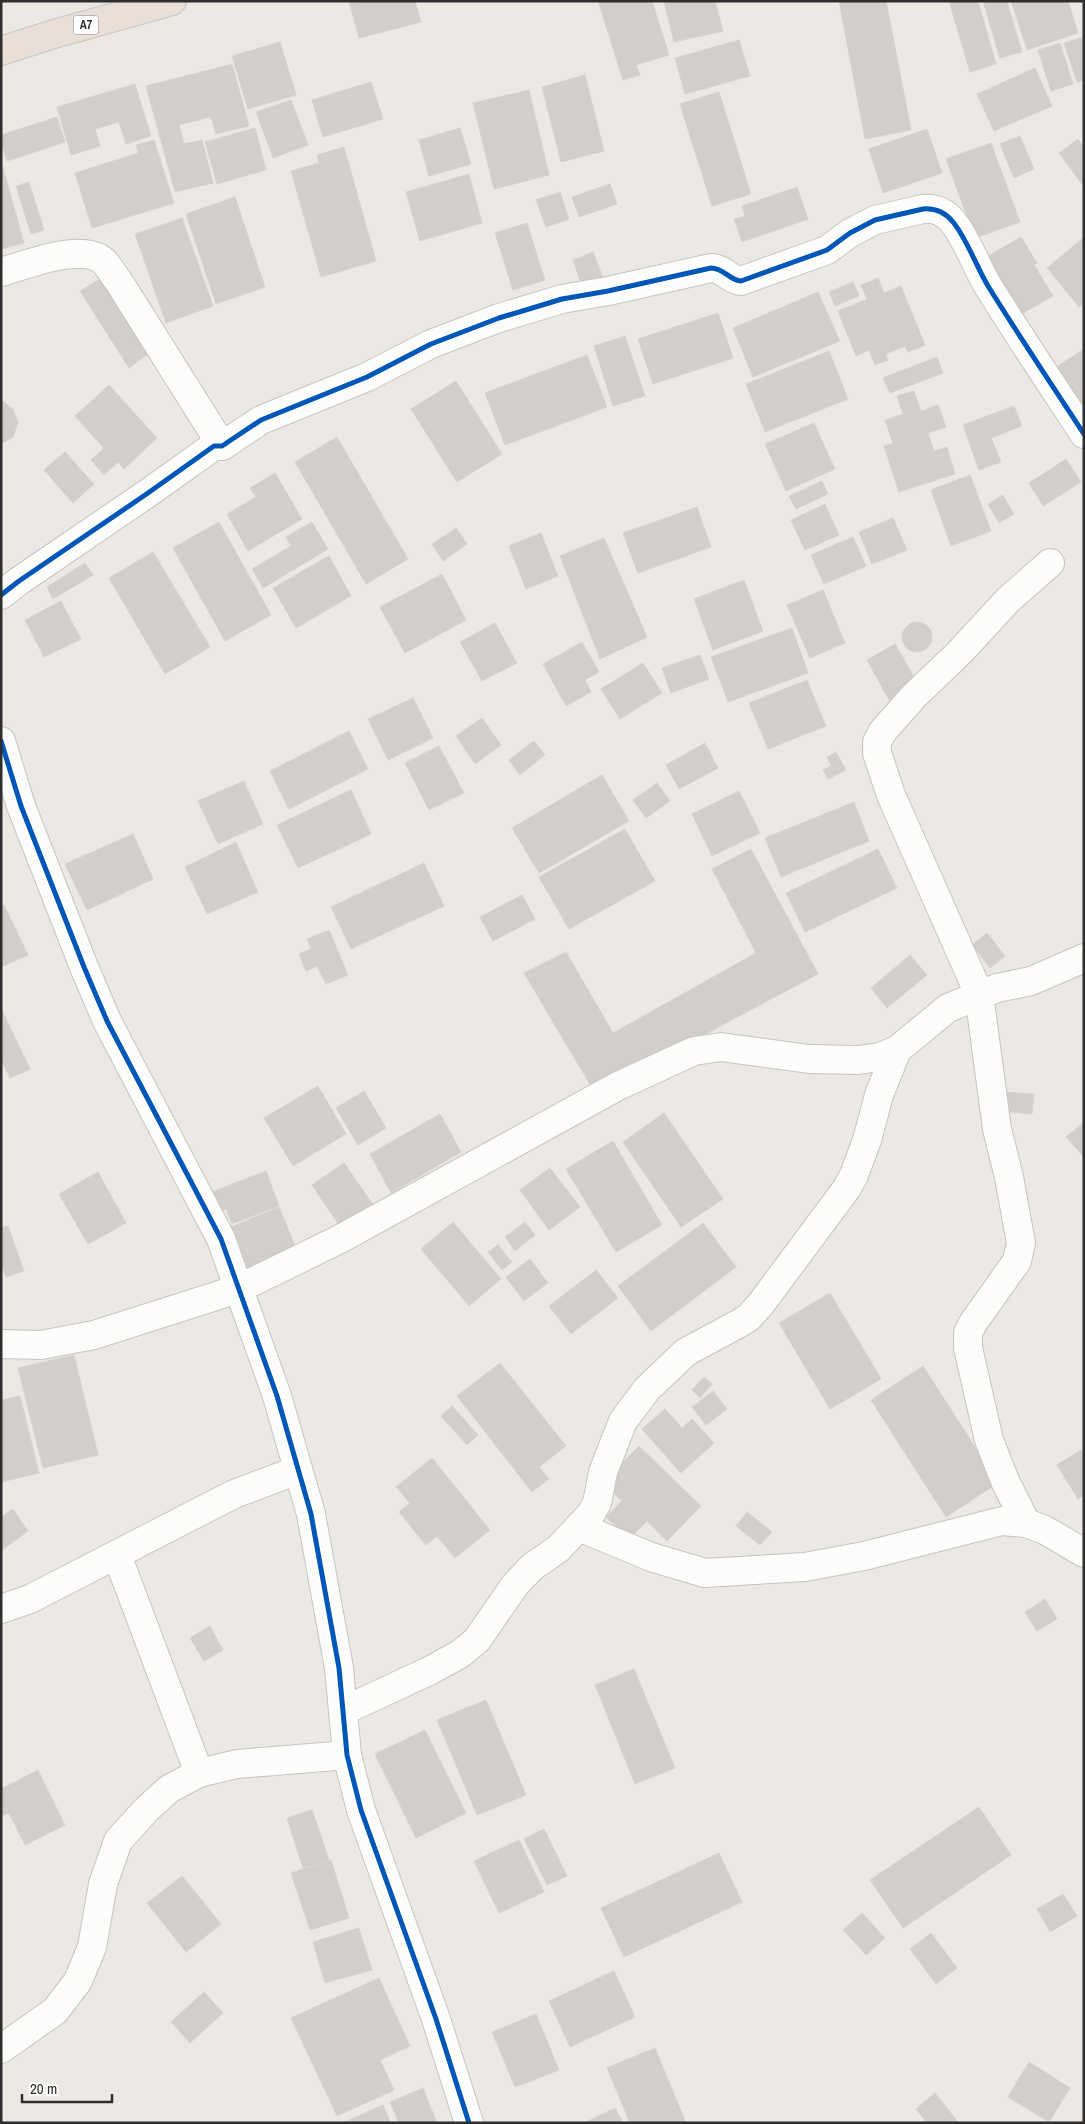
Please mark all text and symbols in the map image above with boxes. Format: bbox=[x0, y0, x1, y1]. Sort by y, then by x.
road number: A7 bbox=[74, 16, 98, 34]
scale bar bbox=[22, 2072, 112, 2104]
text: 20 m bbox=[30, 2078, 57, 2099]

